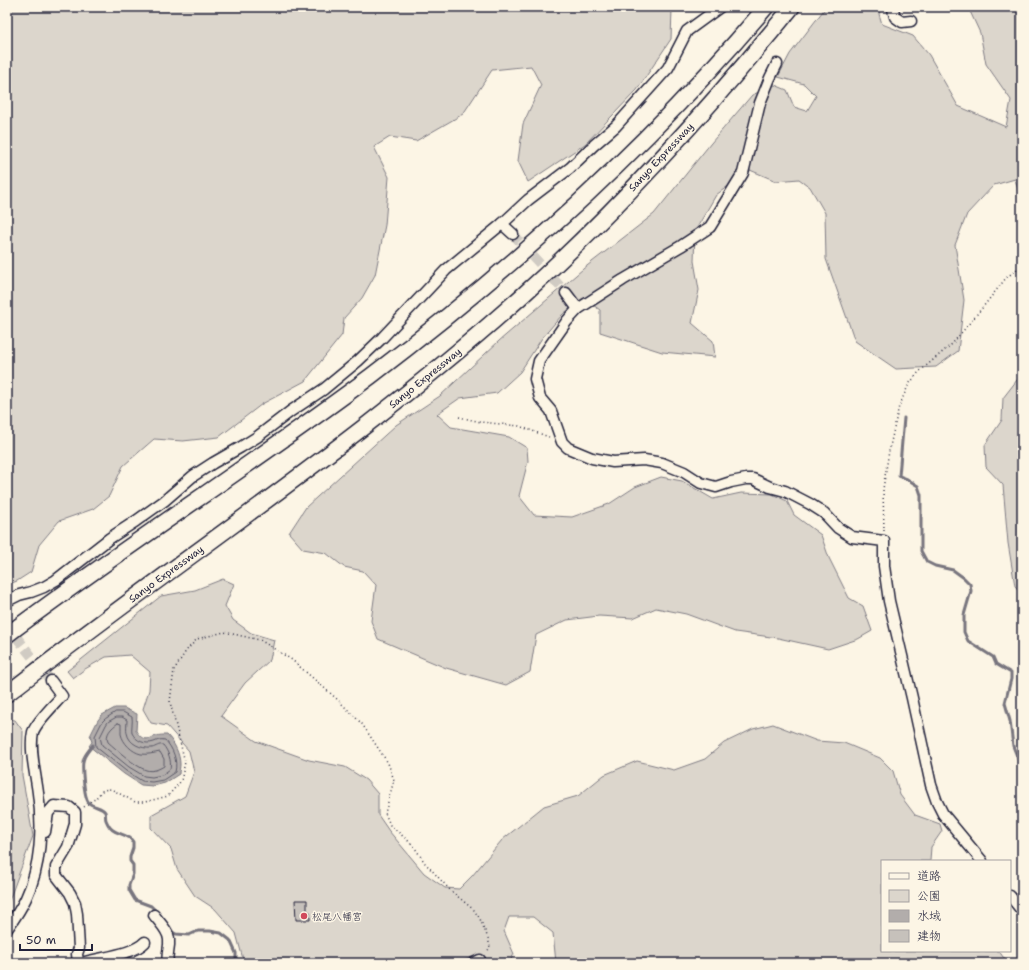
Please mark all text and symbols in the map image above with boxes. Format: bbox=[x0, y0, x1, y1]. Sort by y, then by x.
street label: Sanyo Expressway bbox=[626, 120, 696, 194]
street label: Sanyo Expressway bbox=[386, 345, 464, 411]
street label: Sanyo Expressway bbox=[126, 542, 206, 606]
legend bbox=[881, 860, 1011, 952]
text: 道路 bbox=[917, 868, 941, 884]
text: 公園 bbox=[917, 888, 941, 904]
text: 水域 bbox=[917, 908, 941, 924]
place label: 松尾八幡宮 bbox=[312, 910, 362, 923]
marker: 松尾八幡宮 bbox=[299, 911, 309, 921]
scale bar bbox=[20, 926, 92, 952]
text: 建物 bbox=[917, 928, 941, 944]
text: 50 m bbox=[26, 932, 56, 948]

